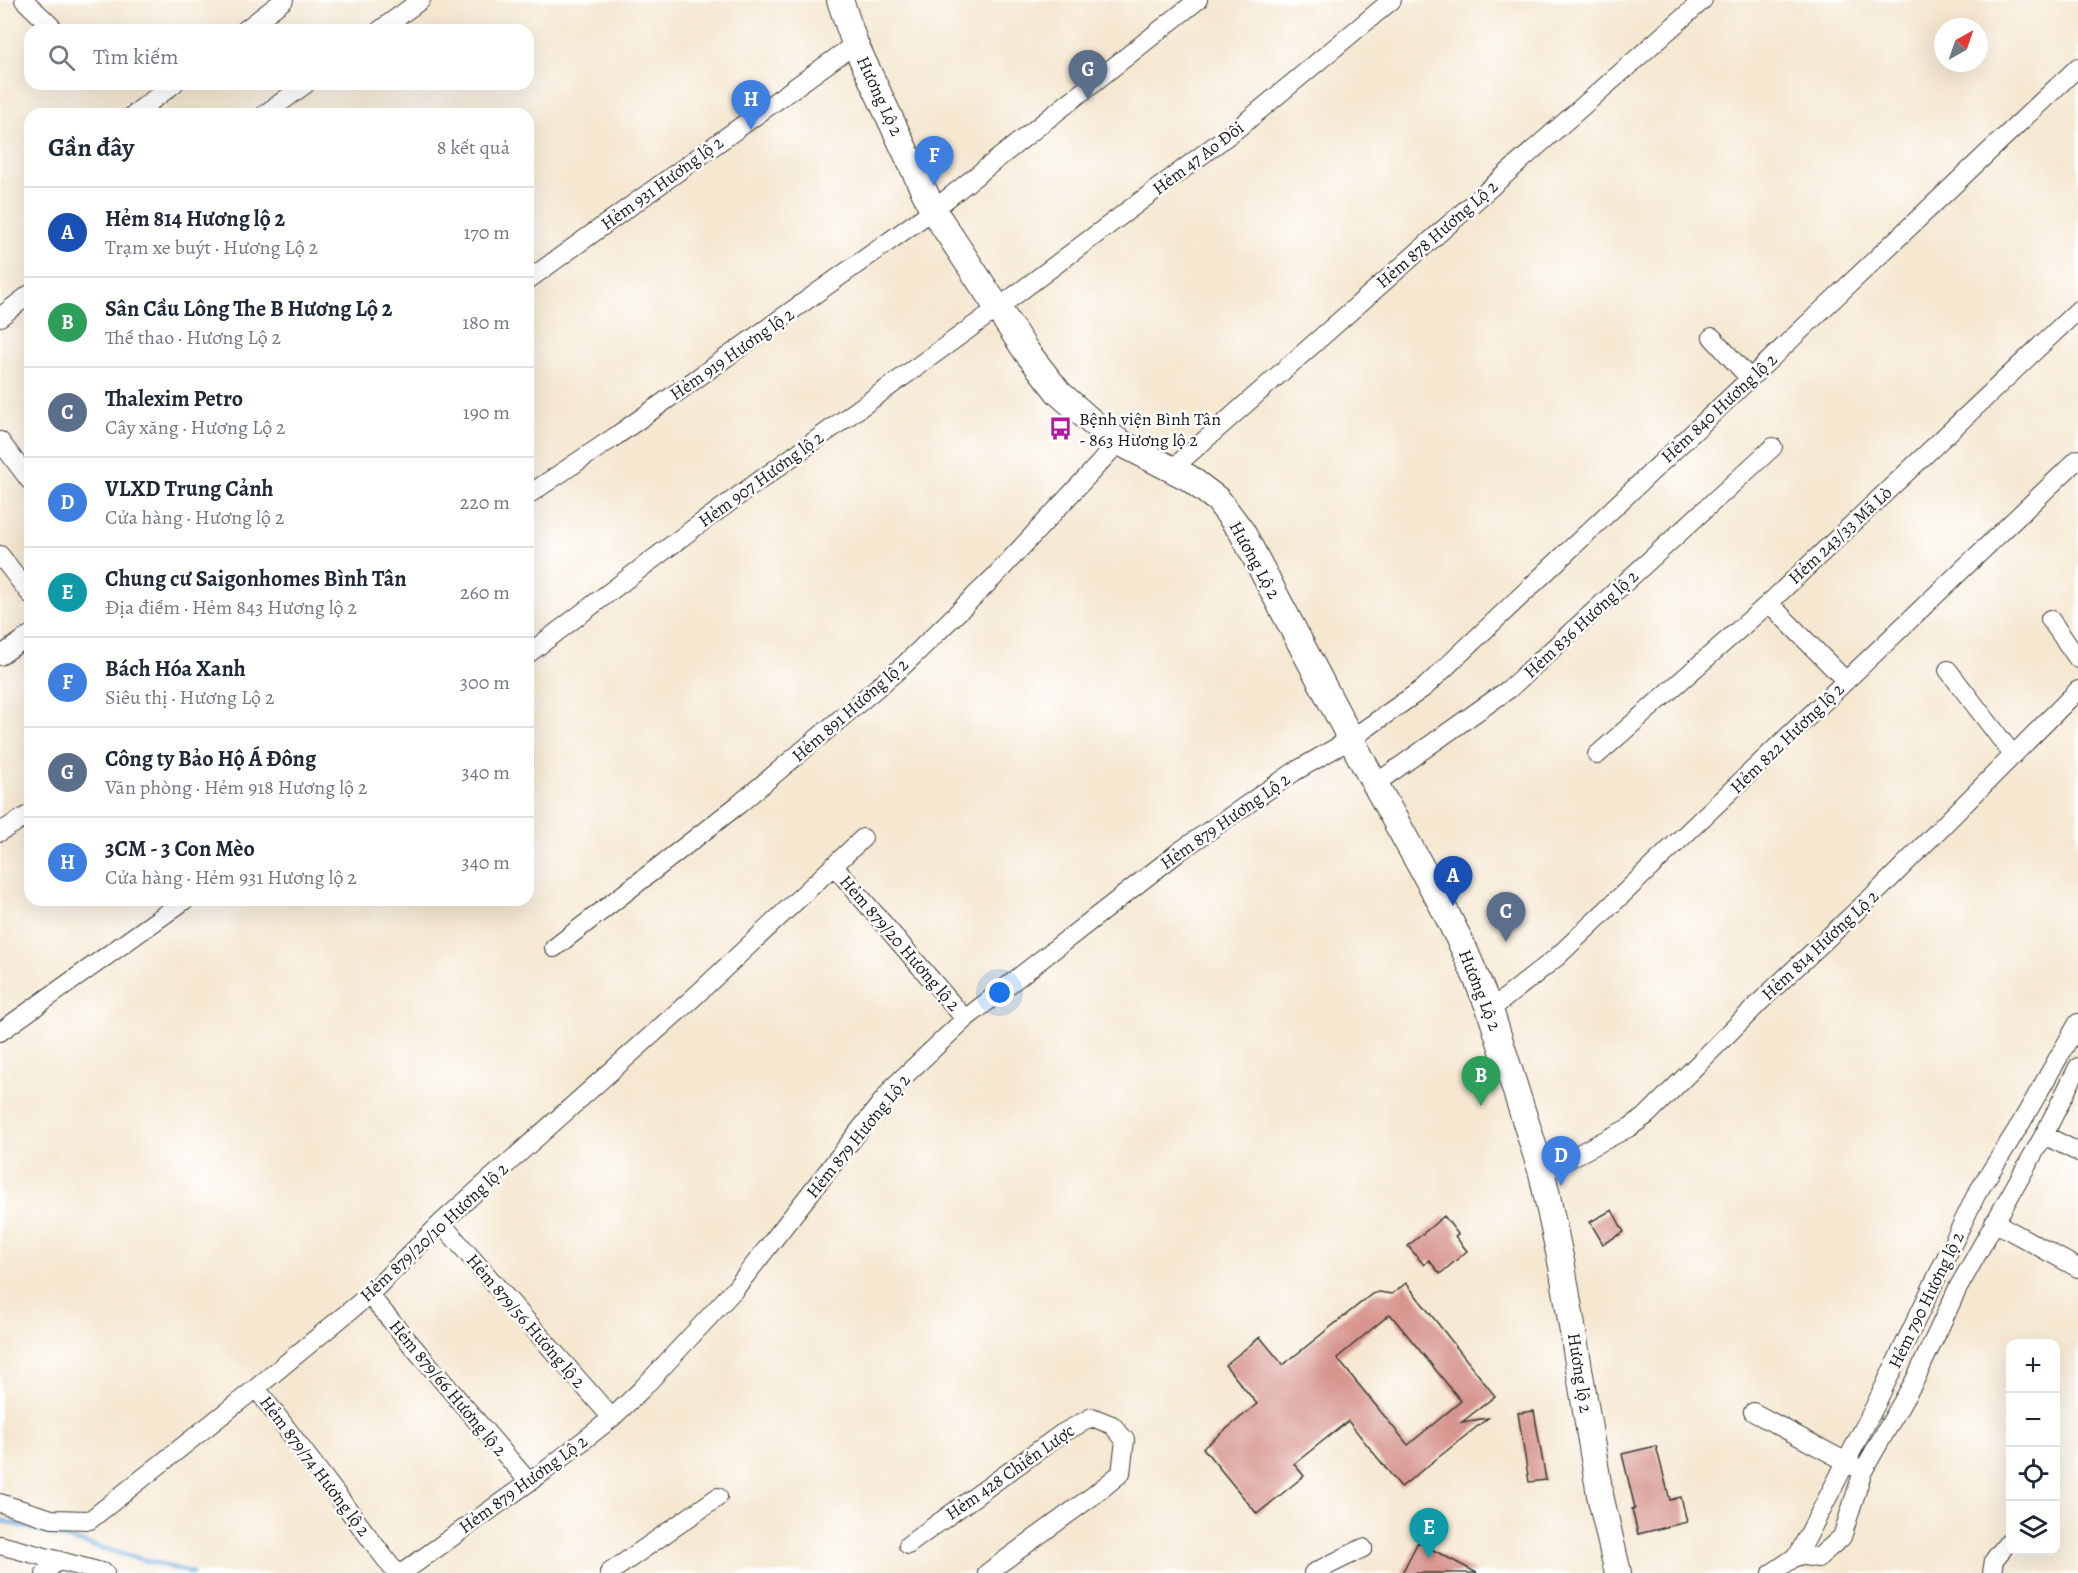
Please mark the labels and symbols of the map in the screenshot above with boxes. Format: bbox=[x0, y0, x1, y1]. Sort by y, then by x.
north arrow bbox=[1934, 18, 1988, 72]
pin: G bbox=[1068, 51, 1108, 100]
street label: Hương Lộ 2 bbox=[851, 52, 909, 140]
pin: H bbox=[732, 80, 771, 130]
street label: Hẻm 47 Ao Đôi bbox=[1147, 116, 1249, 200]
street label: Hẻm 931 Hương lộ 2 bbox=[596, 130, 728, 236]
pin: F bbox=[914, 136, 954, 186]
street label: Hẻm 878 Hương Lộ 2 bbox=[1371, 174, 1503, 294]
street label: Hẻm 919 Hương lộ 2 bbox=[665, 302, 799, 406]
street label: Hẻm 840 Hương lộ 2 bbox=[1656, 348, 1783, 468]
place label: Bệnh viện Bình Tân - 863 Hương lộ 2 bbox=[1079, 407, 1221, 452]
bus stop icon: Bệnh viện Bình Tân - 863 Hương lộ 2 bbox=[1048, 416, 1074, 442]
street label: Hẻm 907 Hương lộ 2 bbox=[693, 425, 829, 533]
street label: Hẻm 243/33 Mã Lò bbox=[1783, 481, 1897, 589]
street label: Hương Lộ 2 bbox=[1224, 517, 1286, 604]
street label: Hẻm 836 Hương lộ 2 bbox=[1518, 564, 1644, 683]
street label: Hẻm 891 Hương lộ 2 bbox=[787, 652, 914, 767]
street label: Hẻm 822 Hương lộ 2 bbox=[1725, 677, 1850, 799]
street label: Hẻm 879 Hương Lộ 2 bbox=[1155, 767, 1295, 875]
pin: A bbox=[1434, 856, 1472, 906]
street label: Hẻm 879/20 Hương lộ 2 bbox=[834, 870, 966, 1016]
street label: Hẻm 814 Hương Lộ 2 bbox=[1756, 884, 1884, 1006]
pin: C bbox=[1486, 892, 1526, 942]
street label: Hương Lộ 2 bbox=[1453, 946, 1507, 1035]
your location bbox=[985, 978, 1014, 1007]
pin: B bbox=[1462, 1056, 1500, 1106]
street label: Hẻm 879 Hương Lộ 2 bbox=[800, 1069, 916, 1203]
pin: D bbox=[1542, 1136, 1580, 1186]
street label: Hẻm 879/20/10 Hương lộ 2 bbox=[355, 1157, 514, 1307]
street label: Hẻm 790 Hương lộ 2 bbox=[1882, 1227, 1970, 1372]
street label: Hẻm 879/56 Hương lộ 2 bbox=[461, 1249, 591, 1394]
street label: Hẻm 879/66 Hương lộ 2 bbox=[384, 1315, 512, 1462]
street label: Hương lộ 2 bbox=[1562, 1331, 1598, 1415]
street label: Hẻm 879/74 Hương lộ 2 bbox=[254, 1391, 376, 1542]
street label: Hẻm 428 Chiến Lược bbox=[941, 1419, 1079, 1525]
street label: Hẻm 879 Hương Lộ 2 bbox=[454, 1429, 592, 1539]
pin: E bbox=[1410, 1508, 1448, 1558]

